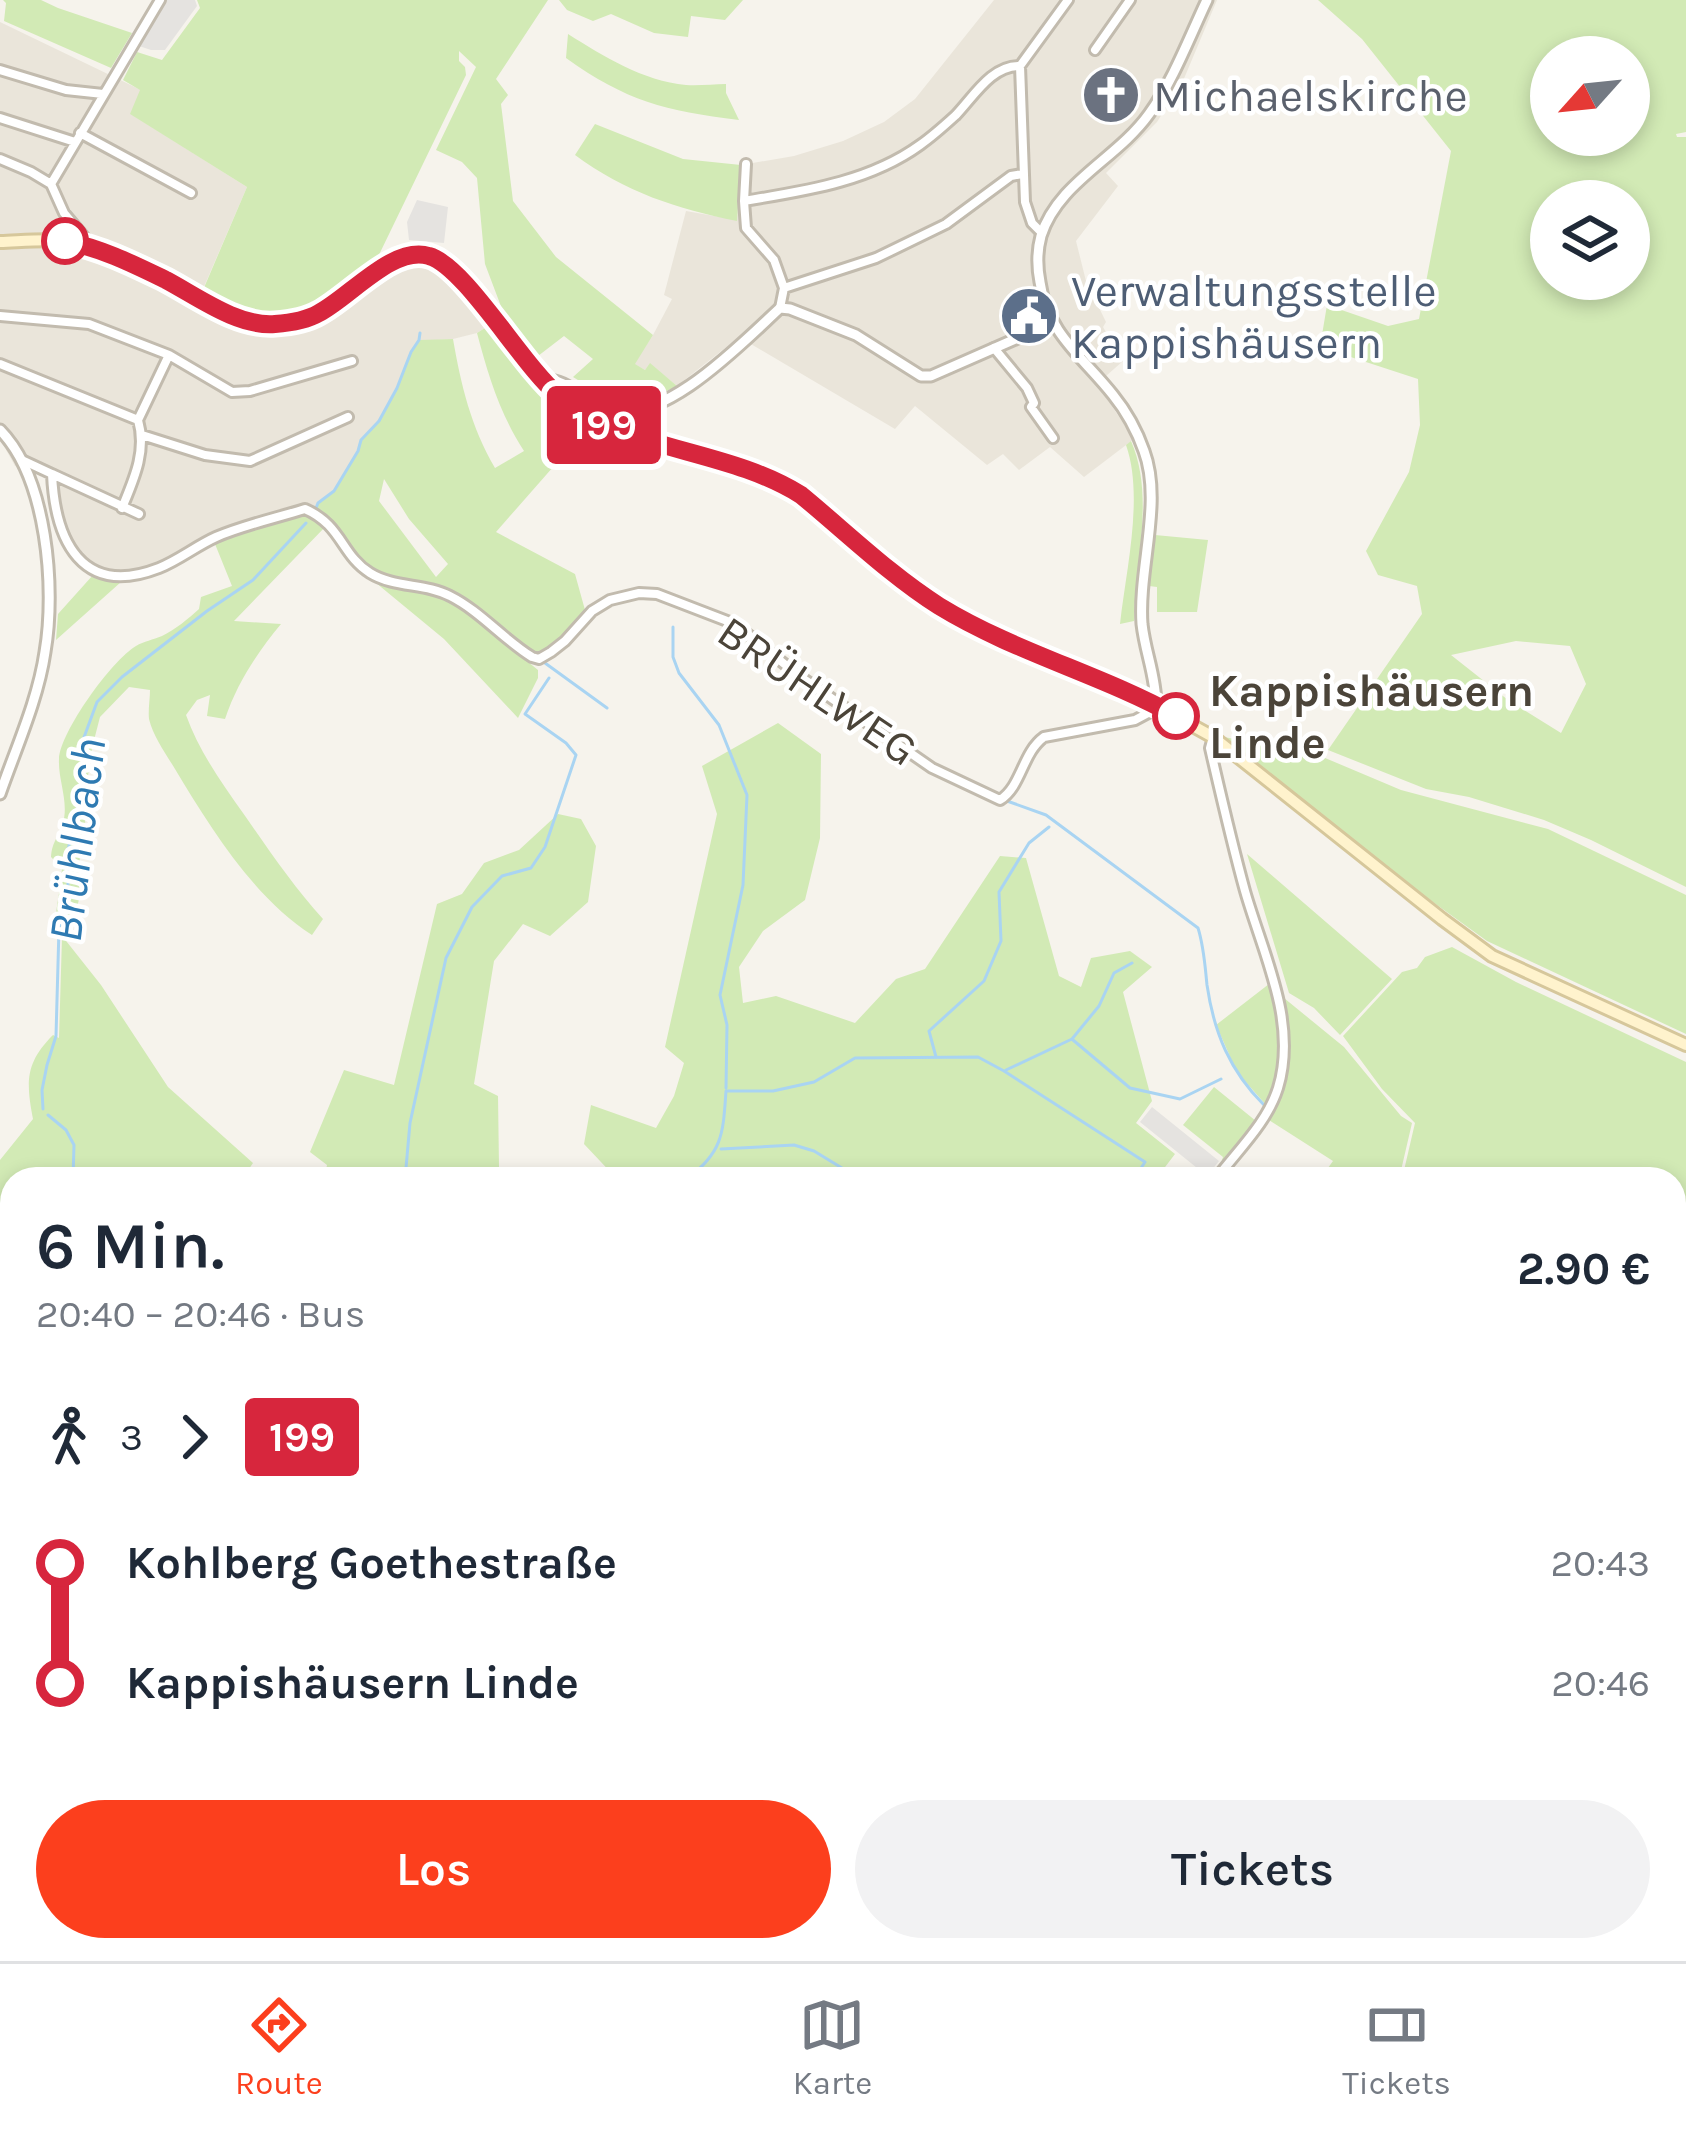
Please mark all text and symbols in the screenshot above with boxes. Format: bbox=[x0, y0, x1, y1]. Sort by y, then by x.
north arrow bbox=[1530, 36, 1650, 156]
map controls bbox=[1530, 36, 1650, 300]
church icon: Michaelskirche bbox=[1080, 64, 1142, 126]
place label: Michaelskirche bbox=[1153, 70, 1468, 122]
button: layers bbox=[1530, 180, 1650, 300]
unlabelled marker bbox=[43, 219, 87, 263]
place label: Verwaltungsstelle Kappishäusern bbox=[1071, 265, 1437, 369]
public building icon: Verwaltungsstelle Kappishäusern bbox=[998, 285, 1060, 347]
line badge: 199 bbox=[535, 386, 673, 464]
text: 199 bbox=[571, 400, 637, 450]
street label: BRÜHLWEG bbox=[708, 605, 927, 776]
place label: Kappishäusern Linde bbox=[1209, 665, 1534, 769]
marker: Kappishäusern Linde bbox=[1154, 694, 1198, 738]
water label: Brühlbach bbox=[37, 735, 117, 946]
text: 6 Min. bbox=[36, 1207, 224, 1285]
text: 2.90 € bbox=[1517, 1243, 1650, 1295]
text: 20:40 – 20:46 · Bus bbox=[36, 1291, 365, 1337]
icon: walk bbox=[36, 1404, 102, 1470]
icon: forward bbox=[161, 1404, 227, 1470]
text: 199 bbox=[269, 1412, 335, 1462]
text: 3 bbox=[120, 1414, 143, 1460]
text: Kohlberg Goethestraße bbox=[126, 1537, 617, 1589]
text: 20:43 bbox=[1550, 1540, 1650, 1586]
text: Kappishäusern Linde bbox=[126, 1657, 579, 1709]
text: 20:46 bbox=[1551, 1660, 1650, 1706]
button: Los bbox=[36, 1800, 831, 1938]
button: Tickets bbox=[855, 1800, 1650, 1938]
tab: Route bbox=[235, 1992, 323, 2102]
tab: Karte bbox=[793, 1992, 872, 2102]
tab: Tickets bbox=[1342, 1992, 1451, 2102]

